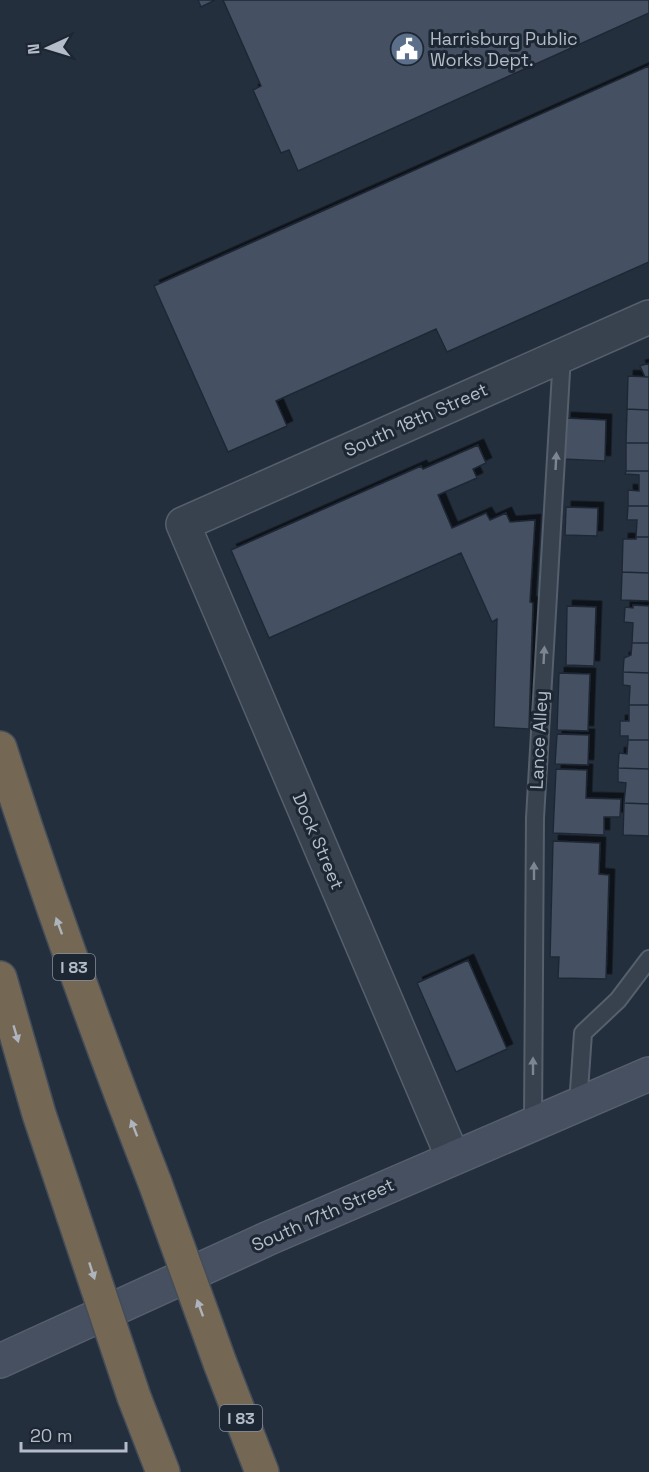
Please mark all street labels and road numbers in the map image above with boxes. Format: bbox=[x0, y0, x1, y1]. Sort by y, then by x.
street label: South 18th Street bbox=[340, 378, 491, 462]
street label: Lance Alley bbox=[524, 690, 553, 790]
street label: Dock Street bbox=[288, 789, 349, 893]
road number: I 83 bbox=[53, 954, 95, 980]
street label: South 17th Street bbox=[248, 1173, 398, 1256]
road number: I 83 bbox=[220, 1405, 262, 1431]

